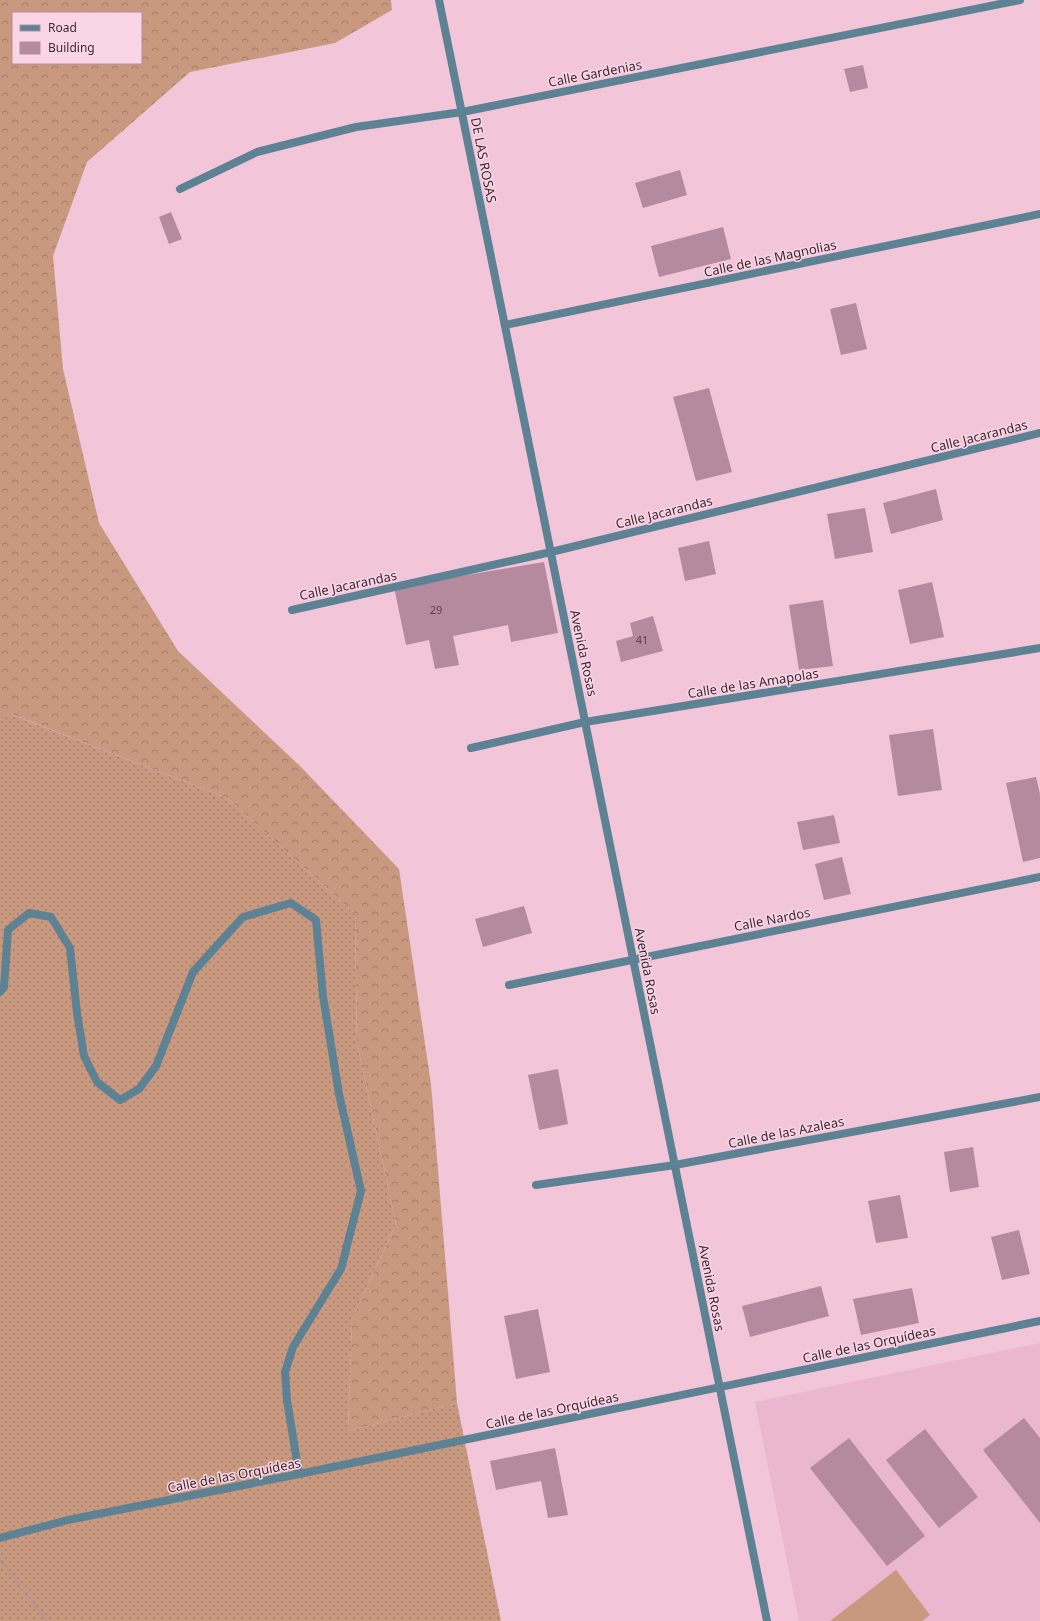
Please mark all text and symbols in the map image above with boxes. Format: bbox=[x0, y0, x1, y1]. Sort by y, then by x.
legend bbox=[12, 12, 142, 64]
text: Road bbox=[48, 19, 77, 36]
text: Building bbox=[48, 39, 95, 56]
street label: Calle Gardenias bbox=[547, 55, 643, 91]
street label: DE LAS ROSAS bbox=[467, 116, 501, 204]
street label: Calle de las Magnolias bbox=[702, 235, 838, 281]
street label: Calle Jacarandas bbox=[929, 415, 1029, 457]
street label: Calle Jacarandas bbox=[614, 491, 714, 533]
street label: Calle Jacarandas bbox=[298, 566, 398, 604]
house number: 29 bbox=[430, 602, 442, 617]
street label: Avenida Rosas bbox=[566, 608, 602, 698]
house number: 41 bbox=[636, 632, 648, 647]
street label: Calle de las Amapolas bbox=[686, 664, 820, 702]
street label: Calle Nardos bbox=[732, 903, 812, 935]
street label: Avenida Rosas bbox=[631, 926, 665, 1016]
street label: Calle de las Azaleas bbox=[726, 1112, 846, 1152]
street label: Avenida Rosas bbox=[695, 1243, 729, 1333]
street label: Calle de las Orquídeas bbox=[801, 1321, 937, 1367]
street label: Calle de las Orquídeas bbox=[484, 1387, 620, 1433]
street label: Calle de las Orquídeas bbox=[166, 1453, 302, 1497]

